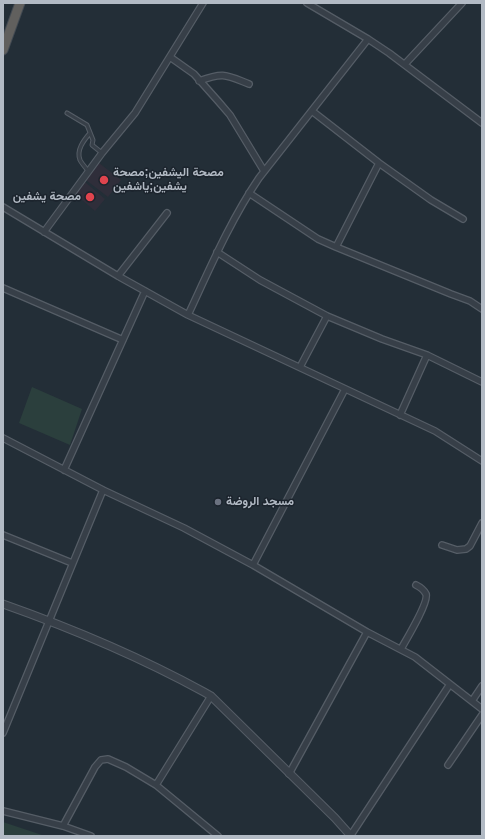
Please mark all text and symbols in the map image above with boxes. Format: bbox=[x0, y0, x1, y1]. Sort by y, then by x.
place label: مصحة اليشفين;مصحة يشفين;ياشفين bbox=[113, 166, 224, 194]
marker: مصحة اليشفين;مصحة يشفين;ياشفين bbox=[98, 174, 110, 186]
place label: مصحة يشفين bbox=[13, 190, 81, 204]
marker: مصحة يشفين bbox=[84, 191, 96, 203]
place label: مسجد الروضة bbox=[226, 495, 294, 509]
marker: مسجد الروضة bbox=[213, 497, 223, 507]

